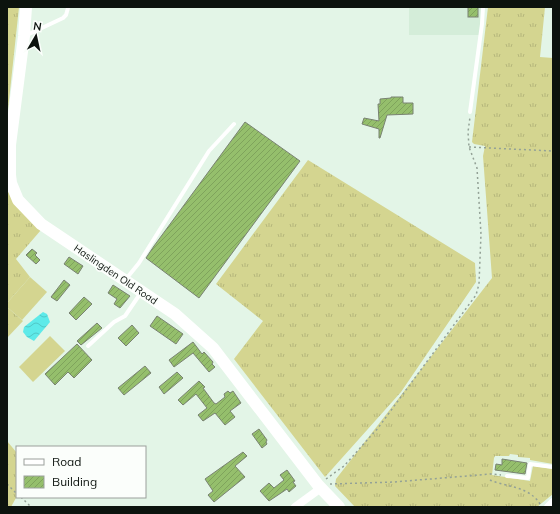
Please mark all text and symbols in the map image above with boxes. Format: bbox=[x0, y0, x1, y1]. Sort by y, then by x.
north arrow bbox=[16, 16, 56, 56]
text: N bbox=[32, 19, 43, 34]
street label: Haslingden Old Road bbox=[71, 242, 160, 307]
legend bbox=[16, 446, 146, 498]
text: Road bbox=[52, 454, 81, 469]
text: Building bbox=[52, 474, 97, 489]

